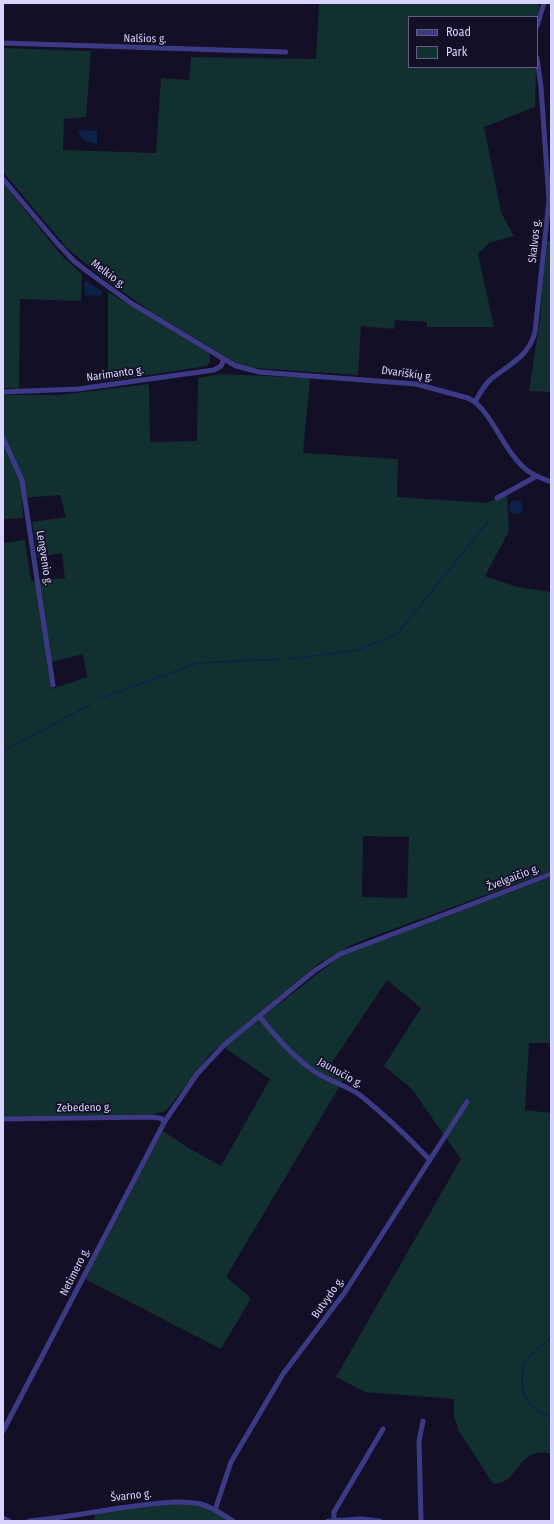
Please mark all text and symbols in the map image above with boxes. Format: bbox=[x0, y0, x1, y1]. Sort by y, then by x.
legend bbox=[408, 16, 538, 68]
text: Road bbox=[446, 25, 471, 39]
street label: Nalšios g. bbox=[123, 32, 167, 46]
text: Park bbox=[446, 45, 467, 59]
street label: Skalvos g. bbox=[526, 218, 544, 264]
street label: Melkio g. bbox=[88, 257, 128, 291]
street label: Narimanto g. bbox=[86, 363, 144, 385]
street label: Dvariškių g. bbox=[381, 364, 433, 384]
street label: Lengvenio g. bbox=[33, 529, 55, 587]
street label: Žvelgaičio g. bbox=[485, 862, 541, 894]
street label: Jaunučio g. bbox=[315, 1055, 365, 1091]
street label: Zebedeno g. bbox=[57, 1101, 111, 1115]
street label: Netimero g. bbox=[57, 1246, 93, 1298]
street label: Butvydo g. bbox=[309, 1275, 347, 1321]
street label: Švarno g. bbox=[110, 1487, 152, 1505]

